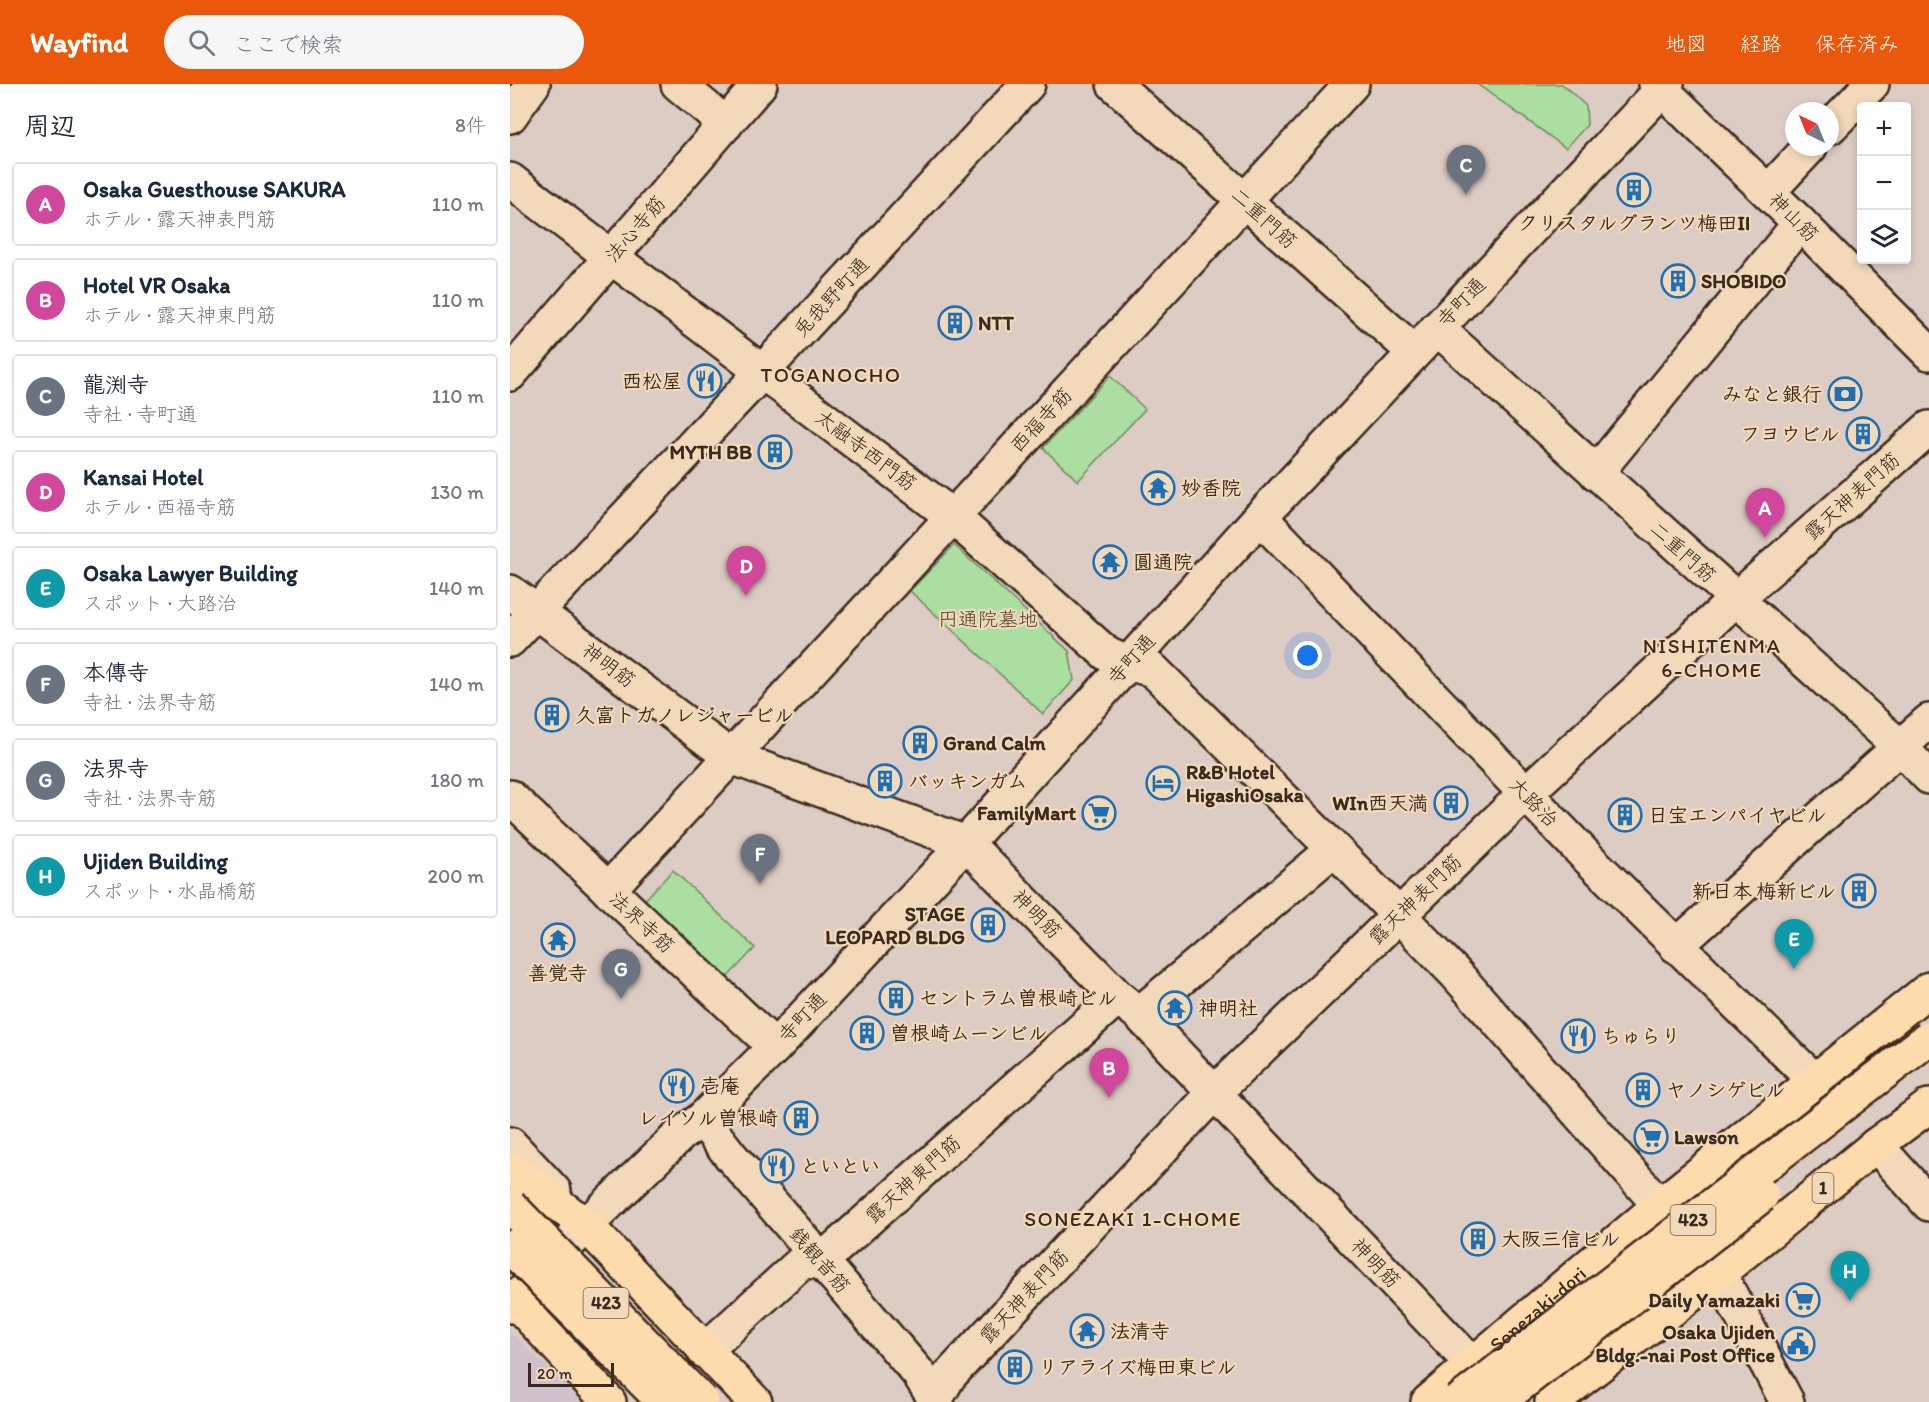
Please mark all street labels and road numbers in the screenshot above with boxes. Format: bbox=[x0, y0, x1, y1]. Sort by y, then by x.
street label: 二重門筋 bbox=[1226, 182, 1302, 254]
street label: 神山筋 bbox=[1764, 187, 1824, 247]
street label: 法心寺筋 bbox=[600, 191, 670, 267]
street label: 兎我野町通 bbox=[788, 252, 874, 342]
street label: 寺町通 bbox=[1432, 272, 1490, 332]
street label: 西福寺筋 bbox=[1005, 383, 1077, 457]
street label: 太融寺西門筋 bbox=[811, 404, 921, 496]
street label: 露天神表門筋 bbox=[1799, 447, 1905, 545]
street label: 二重門筋 bbox=[1645, 516, 1721, 588]
street label: 寺町通 bbox=[1102, 629, 1160, 689]
street label: 神明筋 bbox=[578, 637, 640, 693]
street label: 大路治 bbox=[1505, 772, 1563, 832]
street label: 露天神表門筋 bbox=[1364, 849, 1466, 949]
street label: 神明筋 bbox=[1007, 884, 1067, 944]
street label: 法界寺筋 bbox=[605, 886, 679, 958]
street label: 寺町通 bbox=[773, 987, 831, 1047]
street label: 露天神東門筋 bbox=[860, 1130, 966, 1228]
road number: 1 bbox=[1812, 1173, 1834, 1203]
road number: 423 bbox=[1670, 1205, 1716, 1235]
street label: 銭観音筋 bbox=[785, 1222, 855, 1298]
street label: 神明筋 bbox=[1347, 1233, 1405, 1293]
street label: 露天神表門筋 bbox=[974, 1244, 1074, 1348]
street label: Sonezaki-dori bbox=[1485, 1261, 1591, 1357]
road number: 423 bbox=[584, 1288, 628, 1318]

